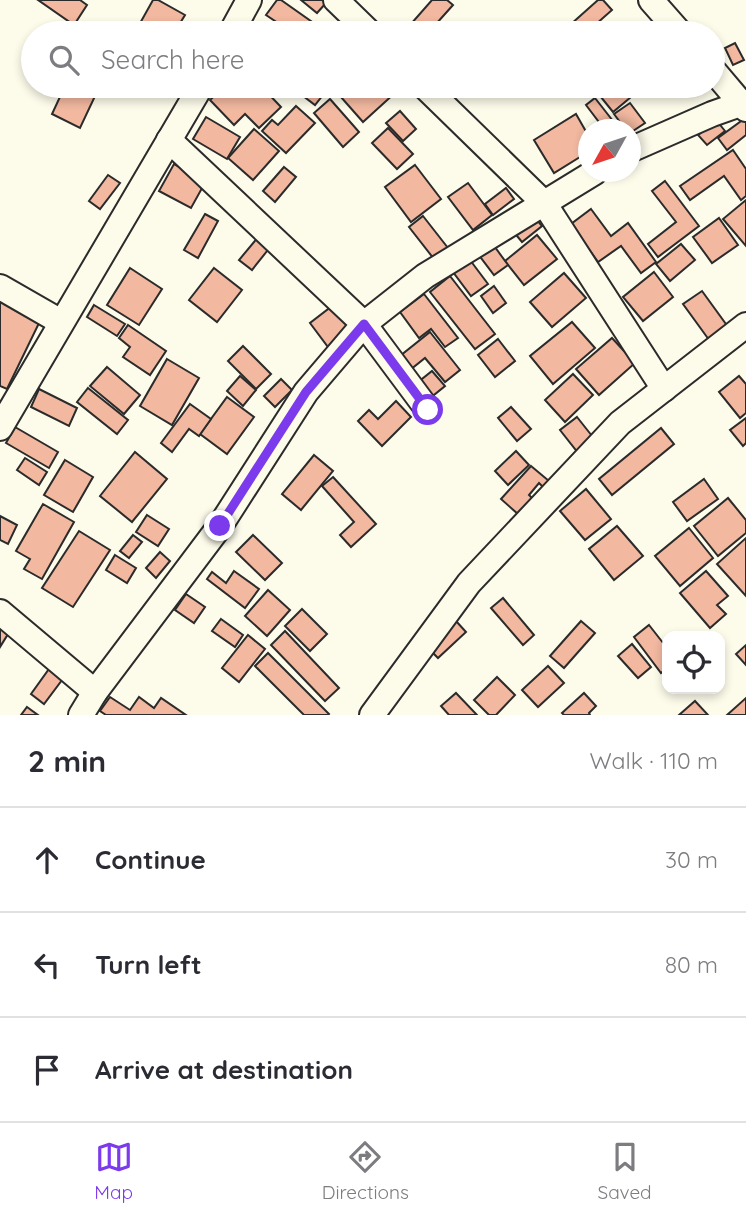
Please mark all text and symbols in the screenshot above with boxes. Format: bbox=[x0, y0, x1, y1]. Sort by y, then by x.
search box bbox=[21, 21, 725, 98]
icon: search bbox=[45, 41, 83, 79]
text: Search here bbox=[101, 43, 245, 76]
north arrow bbox=[578, 119, 641, 182]
route start bbox=[412, 394, 443, 425]
route end bbox=[204, 510, 235, 541]
map controls bbox=[662, 631, 725, 694]
button: locate bbox=[662, 631, 725, 694]
text: 2 min bbox=[28, 742, 106, 780]
text: Walk · 110 m bbox=[589, 746, 718, 775]
icon: ahead bbox=[28, 841, 66, 879]
text: Continue bbox=[95, 843, 206, 876]
text: 30 m bbox=[665, 845, 718, 874]
icon: left bbox=[28, 946, 66, 984]
text: Turn left bbox=[95, 948, 202, 981]
text: 80 m bbox=[665, 950, 718, 979]
icon: arrive bbox=[28, 1051, 66, 1089]
text: Arrive at destination bbox=[95, 1053, 353, 1086]
tab: Map bbox=[94, 1138, 133, 1204]
tab: Directions bbox=[322, 1138, 409, 1204]
tab: Saved bbox=[597, 1138, 652, 1204]

